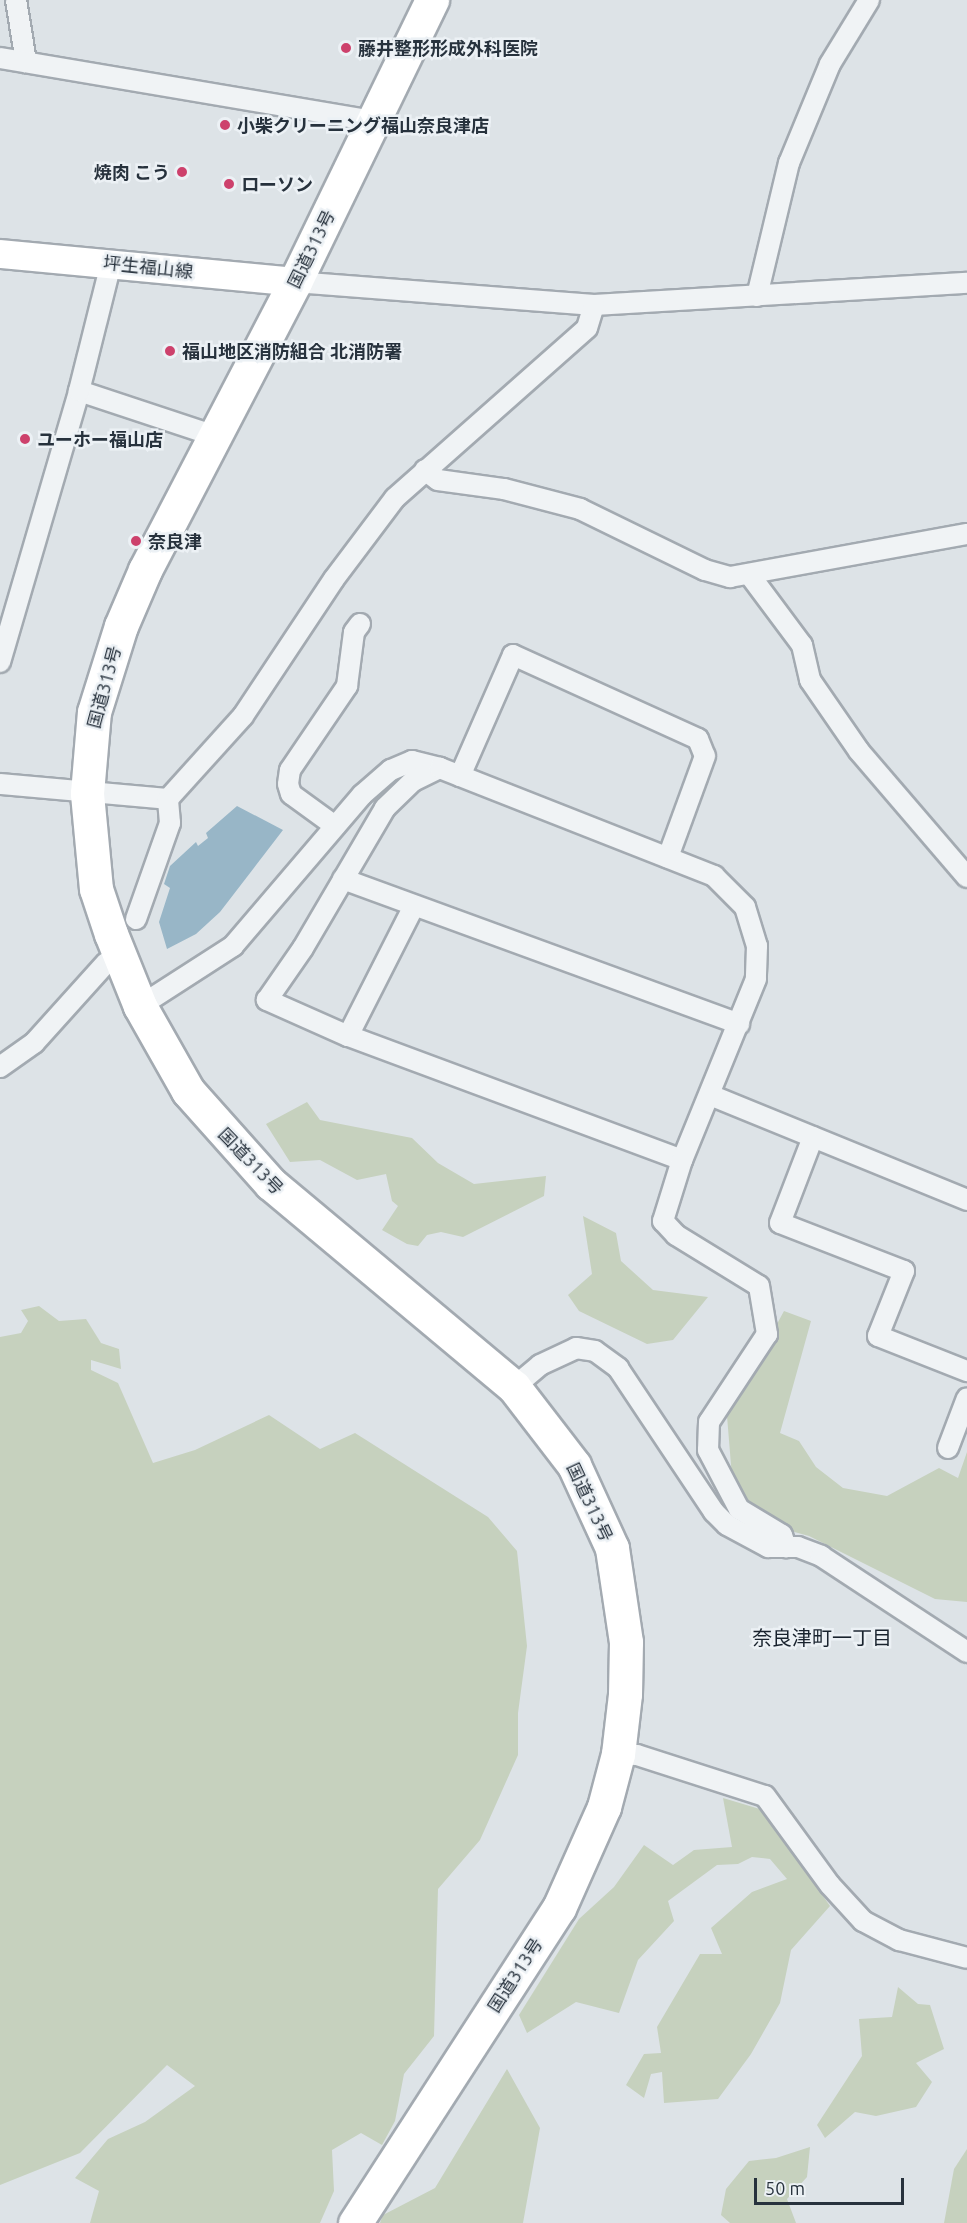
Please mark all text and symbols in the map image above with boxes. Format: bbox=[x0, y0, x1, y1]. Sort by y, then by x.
place label: 藤井整形形成外科医院 bbox=[358, 37, 538, 59]
marker: 藤井整形形成外科医院 bbox=[339, 41, 353, 55]
place label: 小柴クリーニング福山奈良津店 bbox=[237, 114, 489, 136]
marker: 小柴クリーニング福山奈良津店 bbox=[218, 118, 232, 132]
place label: 焼肉 こう bbox=[94, 161, 170, 183]
marker: 焼肉 こう bbox=[175, 165, 189, 179]
place label: ローソン bbox=[241, 173, 313, 195]
marker: ローソン bbox=[222, 177, 236, 191]
street label: 国道313号 bbox=[283, 206, 339, 292]
street label: 坪生福山線 bbox=[102, 252, 194, 282]
place label: 福山地区消防組合 北消防署 bbox=[182, 340, 402, 362]
marker: 福山地区消防組合 北消防署 bbox=[163, 344, 177, 358]
place label: ユーホー福山店 bbox=[37, 428, 163, 450]
marker: ユーホー福山店 bbox=[18, 432, 32, 446]
place label: 奈良津 bbox=[148, 530, 202, 552]
marker: 奈良津 bbox=[129, 534, 143, 548]
street label: 国道313号 bbox=[83, 643, 125, 731]
street label: 国道313号 bbox=[214, 1123, 288, 1199]
street label: 国道313号 bbox=[562, 1459, 618, 1545]
district label: 奈良津町一丁目 bbox=[752, 1625, 892, 1649]
street label: 国道313号 bbox=[483, 1934, 547, 2016]
scale bar bbox=[757, 2166, 907, 2204]
text: 50 m bbox=[765, 2178, 805, 2198]

